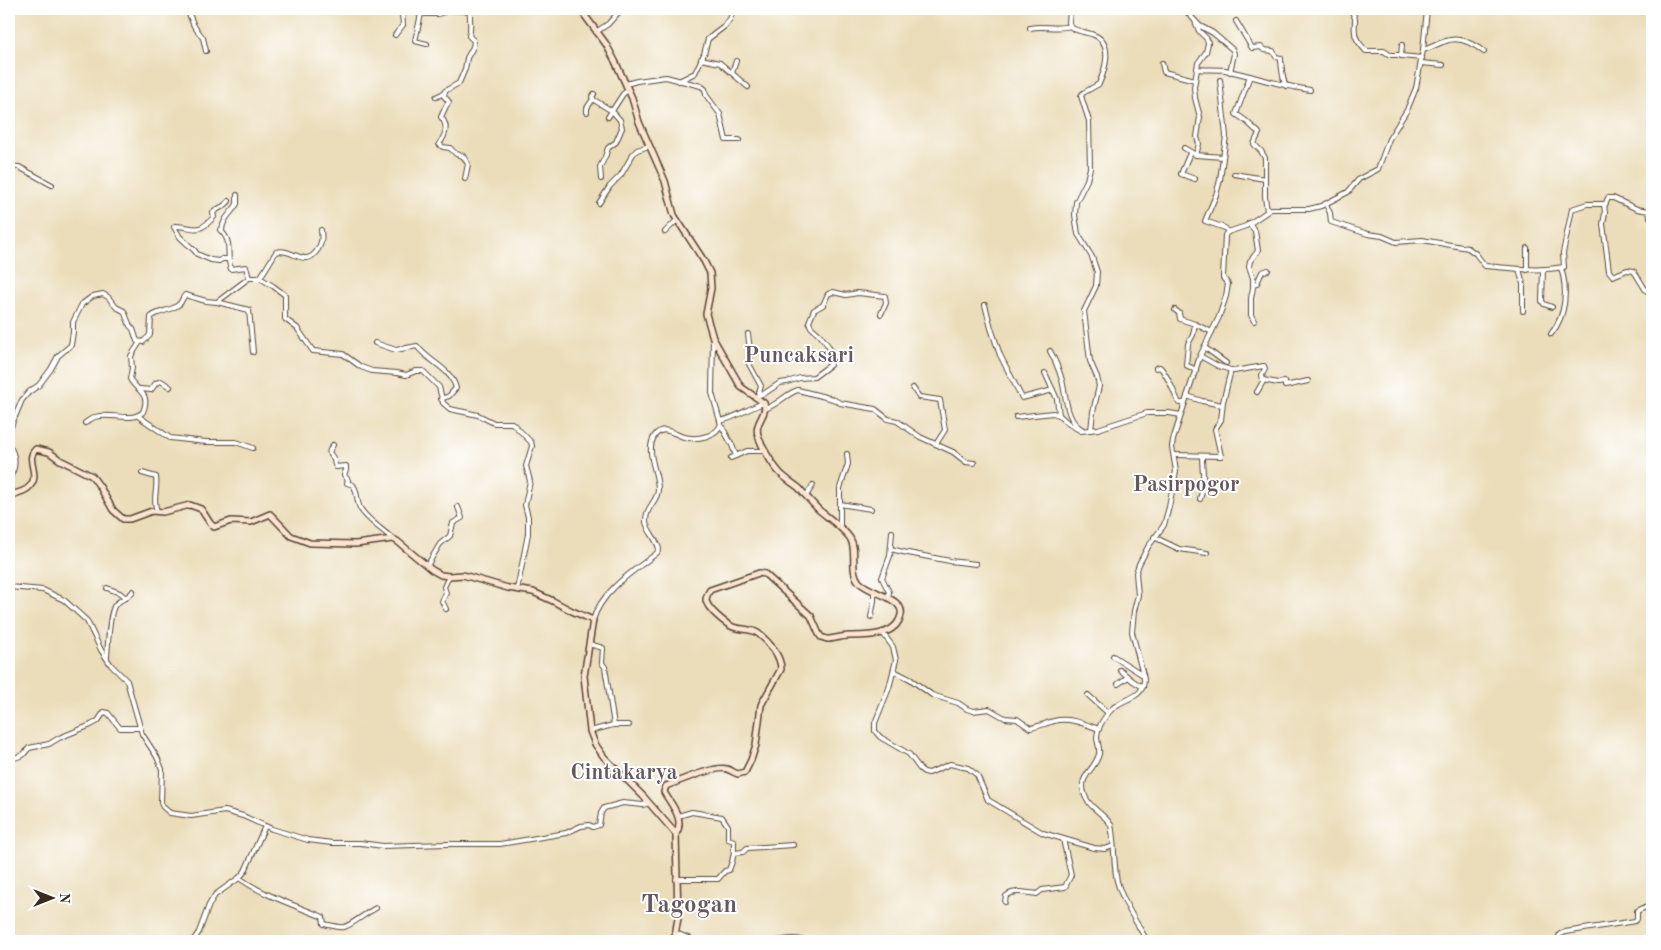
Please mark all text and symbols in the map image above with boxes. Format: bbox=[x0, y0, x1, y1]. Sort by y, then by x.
district label: Puncaksari bbox=[744, 345, 854, 367]
district label: Pasirpogor bbox=[1132, 474, 1240, 496]
district label: Cintakarya bbox=[570, 762, 678, 784]
north arrow bbox=[28, 872, 78, 922]
text: N bbox=[57, 893, 71, 904]
district label: Tagogan bbox=[641, 893, 737, 918]

